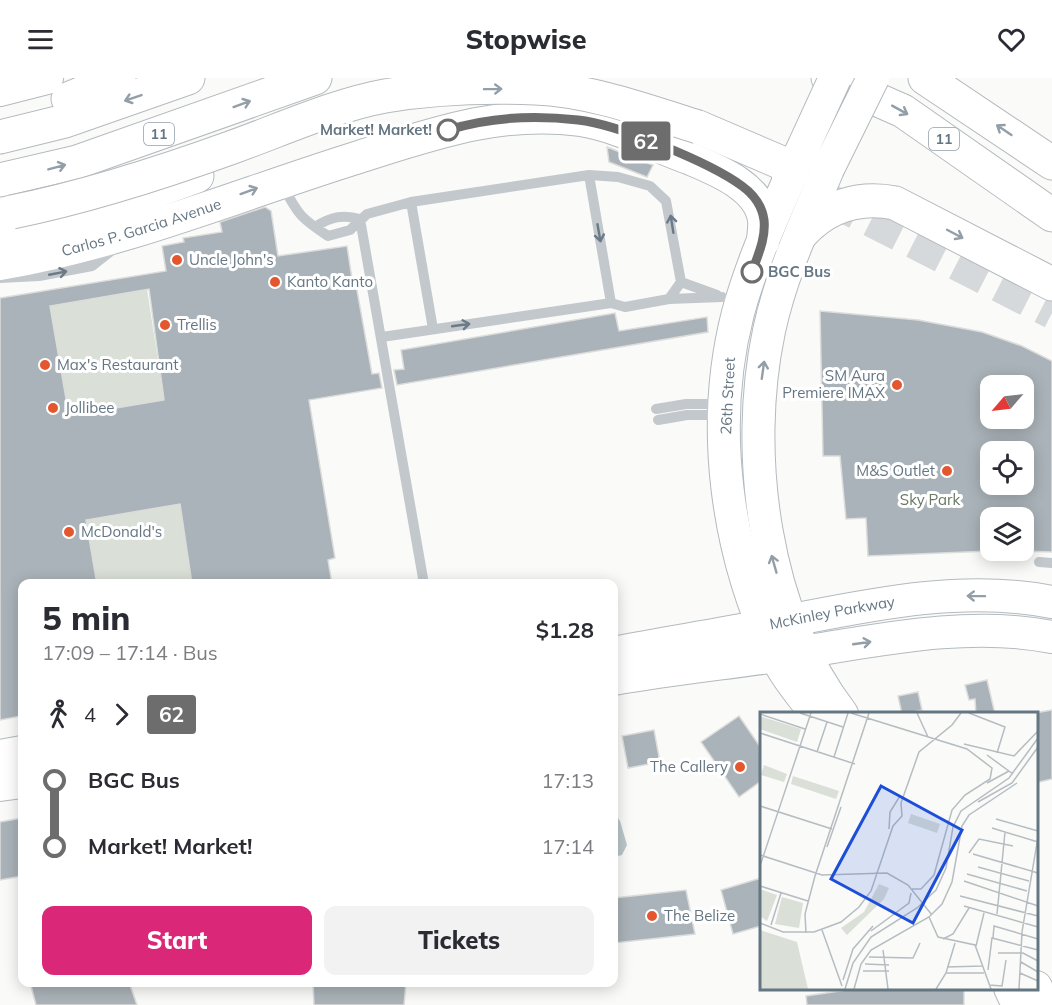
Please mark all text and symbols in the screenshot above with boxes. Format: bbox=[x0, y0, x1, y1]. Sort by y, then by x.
text: Stopwise bbox=[465, 22, 587, 56]
icon: menu bbox=[24, 23, 57, 56]
icon: heart bbox=[995, 23, 1028, 56]
one-way arrow bbox=[483, 83, 503, 95]
one-way arrow bbox=[124, 94, 143, 105]
one-way arrow bbox=[232, 98, 250, 109]
one-way arrow bbox=[891, 104, 908, 116]
marker: Market! Market! bbox=[437, 119, 459, 141]
place label: Market! Market! bbox=[320, 120, 432, 139]
line badge: 62 bbox=[619, 122, 673, 160]
road number: 11 bbox=[144, 123, 174, 145]
one-way arrow bbox=[996, 124, 1012, 136]
text: 62 bbox=[633, 128, 659, 154]
road number: 11 bbox=[929, 128, 959, 150]
one-way arrow bbox=[47, 161, 66, 172]
one-way arrow bbox=[239, 185, 258, 196]
street label: Carlos P. Garcia Avenue bbox=[59, 194, 223, 260]
one-way arrow bbox=[666, 215, 677, 235]
one-way arrow bbox=[594, 222, 605, 242]
one-way arrow bbox=[946, 228, 963, 240]
place label: Uncle John's bbox=[189, 250, 274, 269]
marker: Uncle John's bbox=[170, 253, 184, 267]
marker: BGC Bus bbox=[741, 261, 763, 283]
place label: BGC Bus bbox=[768, 262, 831, 281]
one-way arrow bbox=[48, 267, 67, 278]
place label: Kanto Kanto bbox=[287, 272, 373, 291]
marker: Kanto Kanto bbox=[268, 275, 282, 289]
place label: Trellis bbox=[177, 315, 217, 334]
marker: Trellis bbox=[158, 318, 172, 332]
one-way arrow bbox=[450, 319, 470, 330]
place label: Max's Restaurant bbox=[57, 355, 179, 374]
street label: 26th Street bbox=[716, 357, 739, 435]
marker: Max's Restaurant bbox=[38, 358, 52, 372]
one-way arrow bbox=[757, 361, 768, 381]
place label: SM Aura Premiere IMAX bbox=[782, 366, 885, 402]
north arrow bbox=[980, 375, 1034, 429]
map controls bbox=[980, 375, 1034, 561]
marker: SM Aura Premiere IMAX bbox=[890, 378, 904, 392]
place label: Jollibee bbox=[65, 398, 115, 417]
marker: Jollibee bbox=[46, 401, 60, 415]
button: locate bbox=[980, 441, 1034, 495]
place label: M&S Outlet bbox=[856, 461, 935, 480]
marker: M&S Outlet bbox=[940, 464, 954, 478]
park label: Sky Park bbox=[900, 490, 960, 509]
button: layers bbox=[980, 507, 1034, 561]
place label: McDonald's bbox=[81, 522, 162, 541]
marker: McDonald's bbox=[62, 525, 76, 539]
one-way arrow bbox=[768, 554, 780, 573]
one-way arrow bbox=[966, 591, 986, 602]
street label: McKinley Parkway bbox=[768, 592, 896, 633]
text: 5 min bbox=[42, 597, 130, 638]
text: $1.28 bbox=[536, 616, 594, 644]
one-way arrow bbox=[851, 637, 871, 648]
text: 17:09 – 17:14 · Bus bbox=[42, 640, 218, 665]
icon: walk bbox=[42, 698, 75, 731]
icon: forward bbox=[105, 698, 138, 731]
text: 62 bbox=[159, 701, 184, 727]
text: 4 bbox=[84, 702, 96, 727]
inset map bbox=[760, 712, 1037, 990]
place label: The Callery bbox=[650, 757, 728, 776]
marker: The Callery bbox=[733, 760, 747, 774]
text: BGC Bus bbox=[88, 766, 180, 794]
text: 17:13 bbox=[541, 768, 594, 793]
text: Market! Market! bbox=[88, 832, 252, 860]
text: 17:14 bbox=[541, 834, 594, 859]
button: Start bbox=[42, 906, 312, 975]
button: Tickets bbox=[324, 906, 594, 975]
place label: The Belize bbox=[664, 906, 735, 925]
marker: The Belize bbox=[645, 909, 659, 923]

